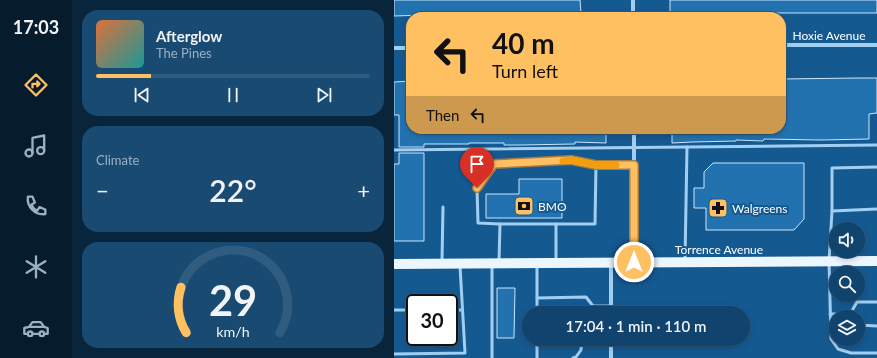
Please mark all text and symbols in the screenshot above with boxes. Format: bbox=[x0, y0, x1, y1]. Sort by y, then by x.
text: 17:03 bbox=[13, 16, 59, 38]
text: 40 m bbox=[492, 26, 555, 60]
text: Afterglow bbox=[156, 27, 222, 45]
icon: left bbox=[426, 28, 478, 80]
street label: Hoxie Avenue bbox=[792, 28, 866, 43]
text: The Pines bbox=[156, 45, 212, 61]
text: Turn left bbox=[492, 60, 558, 82]
icon: directions bbox=[22, 71, 50, 99]
icon: previous bbox=[131, 84, 153, 106]
icon: pause bbox=[222, 84, 244, 106]
icon: next bbox=[313, 84, 335, 106]
icon: left bbox=[467, 104, 489, 126]
text: Then bbox=[426, 106, 459, 124]
icon: music bbox=[22, 132, 50, 160]
pin bbox=[460, 147, 494, 188]
text: Climate bbox=[96, 152, 139, 168]
icon: arrive bbox=[466, 153, 488, 175]
text: 22° bbox=[209, 172, 257, 208]
text: − bbox=[96, 177, 109, 204]
text: + bbox=[357, 177, 370, 204]
icon: phone bbox=[22, 192, 50, 220]
bank icon: BMO bbox=[513, 195, 535, 217]
pharmacy icon: Walgreens bbox=[707, 197, 729, 219]
place label: BMO bbox=[538, 199, 567, 214]
place label: Walgreens bbox=[732, 201, 787, 216]
map controls bbox=[829, 222, 865, 346]
button: sound bbox=[829, 222, 865, 258]
position arrow bbox=[613, 241, 655, 283]
street label: Torrence Avenue bbox=[675, 242, 763, 257]
icon: climate bbox=[22, 253, 50, 281]
button: search bbox=[829, 266, 865, 302]
text: 29 bbox=[209, 275, 257, 325]
speed limit sign: 30 bbox=[406, 294, 458, 346]
button: layers bbox=[829, 310, 865, 346]
icon: car bbox=[22, 314, 50, 342]
text: 17:04 · 1 min · 110 m bbox=[566, 317, 706, 335]
text: km/h bbox=[216, 323, 250, 340]

